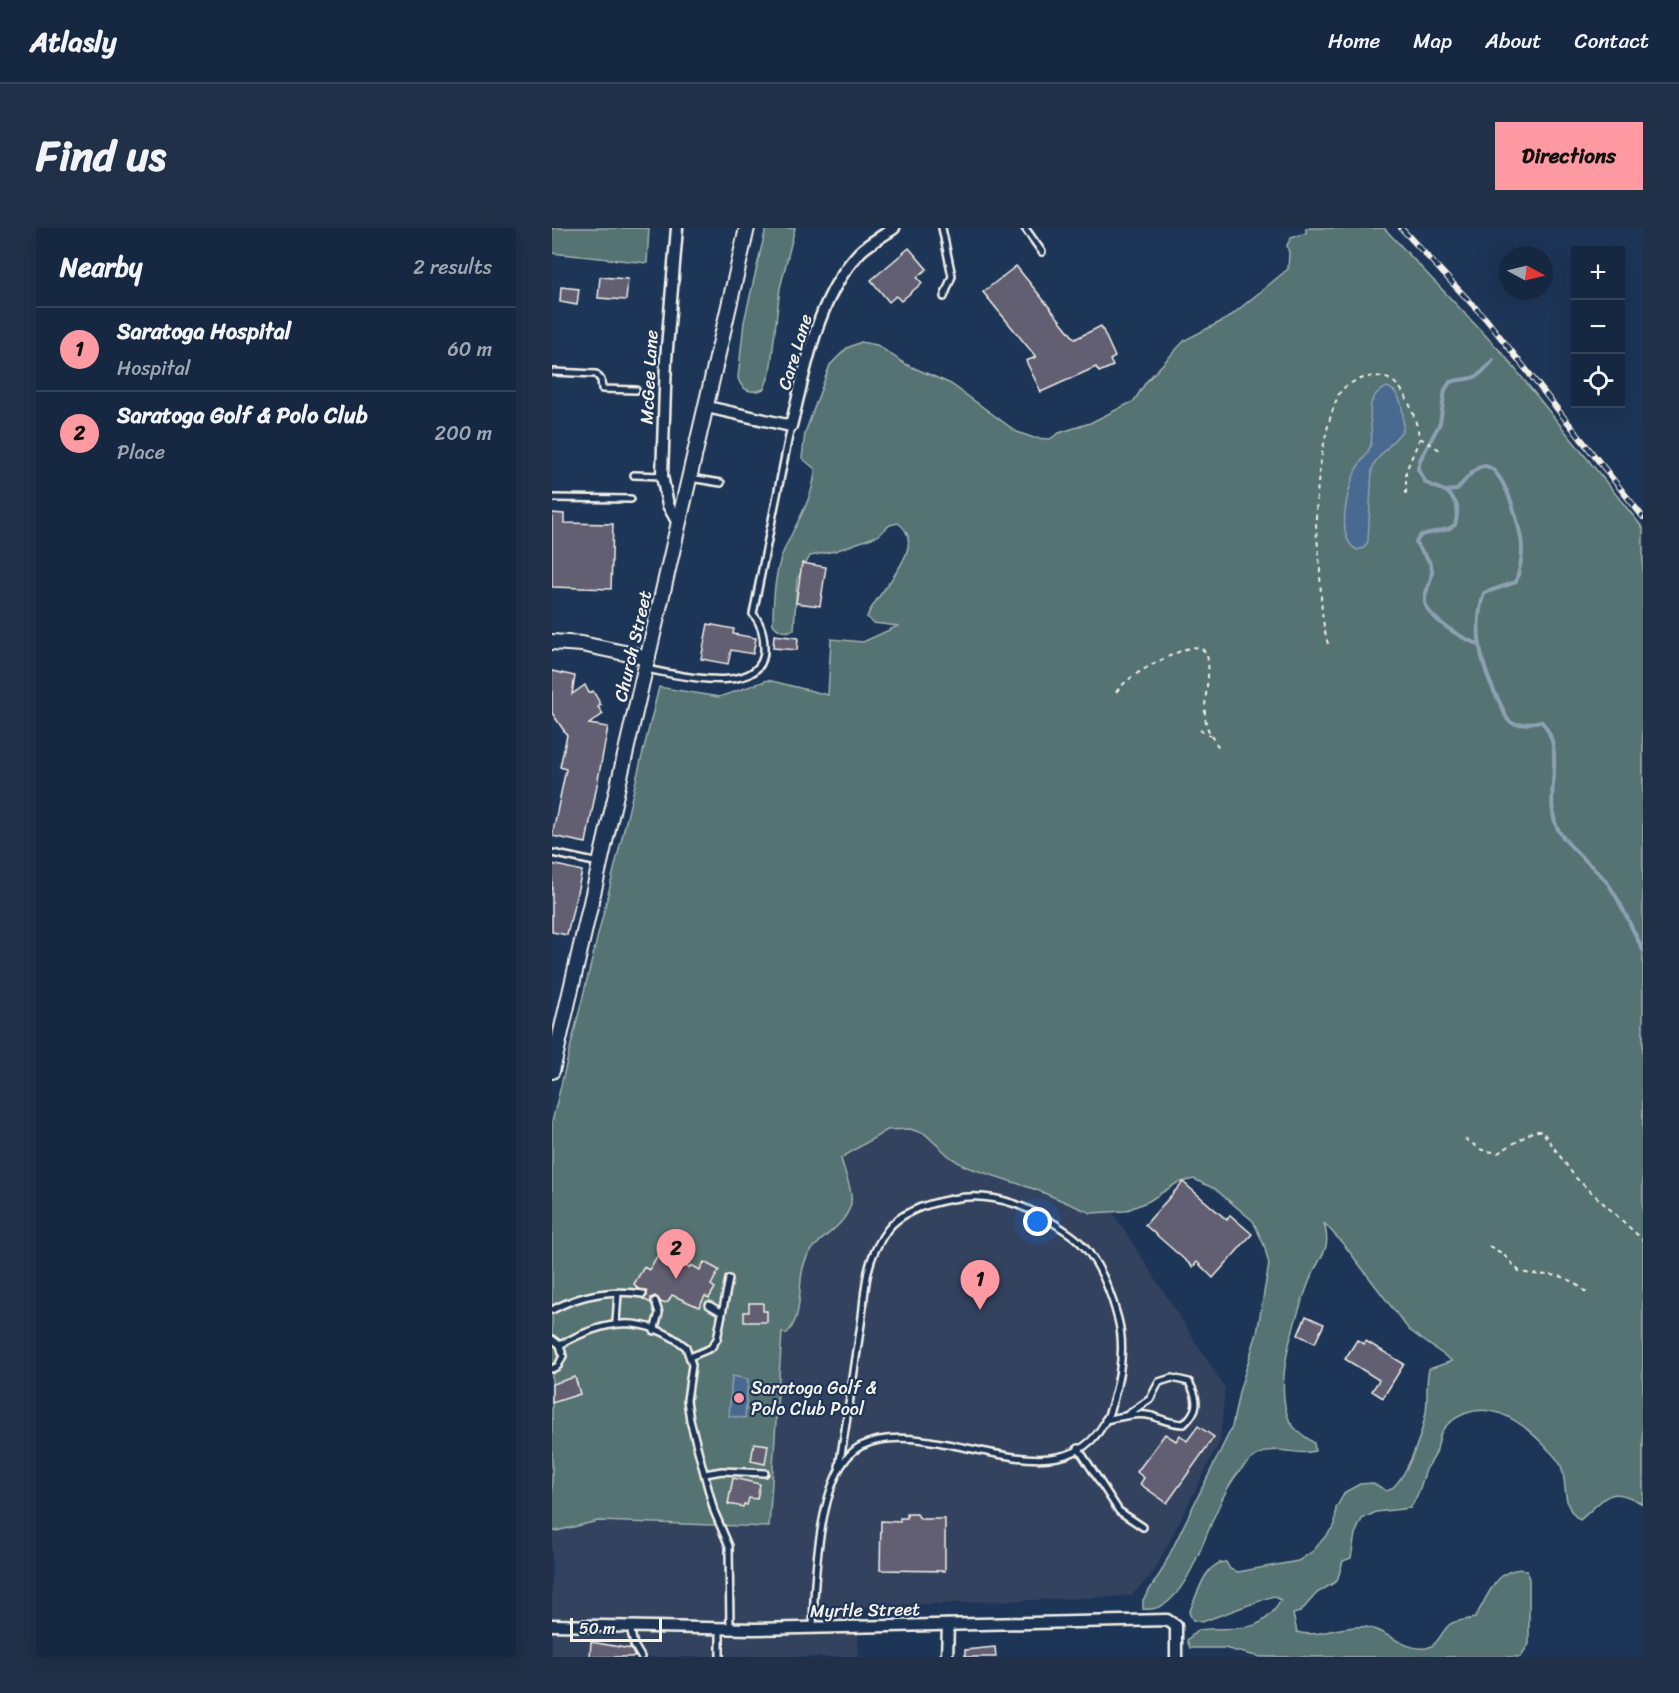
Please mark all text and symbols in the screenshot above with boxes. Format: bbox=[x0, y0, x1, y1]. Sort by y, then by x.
text: Atlasly bbox=[30, 17, 117, 66]
text: Home bbox=[1328, 22, 1380, 60]
text: Map bbox=[1413, 22, 1452, 60]
text: About bbox=[1485, 22, 1542, 60]
text: Contact bbox=[1575, 22, 1649, 60]
text: Find us bbox=[36, 119, 166, 193]
button: Directions bbox=[1495, 122, 1643, 190]
text: Nearby bbox=[60, 244, 142, 290]
north arrow bbox=[1499, 246, 1553, 300]
map controls bbox=[1571, 246, 1625, 408]
button: + bbox=[1571, 246, 1625, 300]
text: 2 results bbox=[413, 250, 492, 285]
button: − bbox=[1571, 300, 1625, 354]
street label: Care Lane bbox=[768, 310, 822, 394]
text: Saratoga Hospital bbox=[117, 312, 291, 351]
street label: McGee Lane bbox=[631, 329, 667, 425]
text: 1 bbox=[75, 332, 84, 367]
text: 60 m bbox=[447, 332, 492, 367]
text: Hospital bbox=[117, 351, 190, 386]
button: locate bbox=[1571, 354, 1625, 408]
text: Saratoga Golf & Polo Club bbox=[117, 396, 368, 435]
text: 2 bbox=[74, 416, 85, 451]
text: 200 m bbox=[435, 416, 492, 451]
text: Place bbox=[117, 435, 165, 470]
street label: Church Street bbox=[605, 587, 661, 705]
your location bbox=[1023, 1207, 1052, 1236]
pin: 2 bbox=[656, 1230, 696, 1279]
pin: 1 bbox=[960, 1260, 1000, 1310]
place label: Saratoga Golf & Polo Club Pool bbox=[751, 1372, 877, 1425]
marker: Saratoga Golf & Polo Club Pool bbox=[732, 1391, 746, 1405]
street label: Myrtle Street bbox=[810, 1593, 920, 1627]
text: 50 m bbox=[579, 1614, 615, 1643]
scale bar bbox=[570, 1615, 662, 1642]

